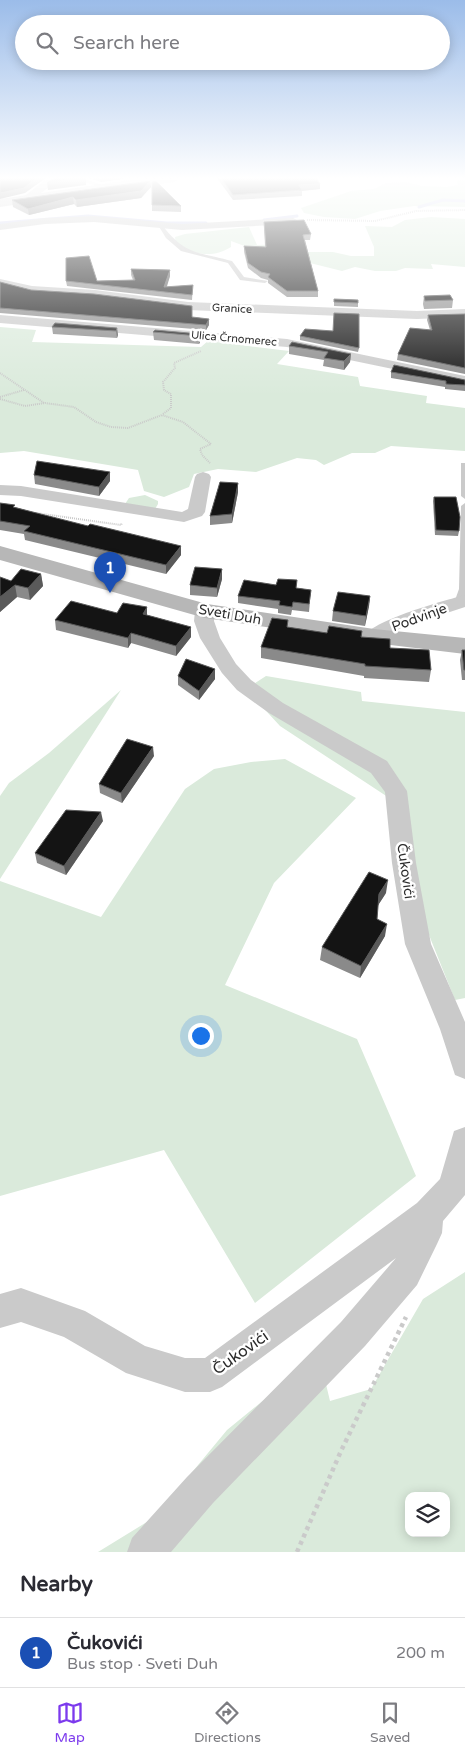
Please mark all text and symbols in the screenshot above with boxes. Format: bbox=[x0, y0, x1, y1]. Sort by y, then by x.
search box bbox=[15, 15, 450, 70]
icon: search bbox=[33, 29, 61, 57]
text: Search here bbox=[73, 32, 180, 54]
street label: Granice bbox=[212, 301, 252, 316]
street label: Ulica Črnomerec bbox=[190, 327, 278, 349]
pin: 1 bbox=[94, 552, 126, 593]
street label: Podvinje bbox=[389, 600, 449, 635]
street label: Sveti Duh bbox=[197, 601, 263, 628]
street label: Čukovići bbox=[393, 842, 418, 900]
your location bbox=[188, 1023, 214, 1049]
street label: Čukovići bbox=[209, 1326, 272, 1379]
map controls bbox=[405, 1492, 450, 1537]
button: layers bbox=[405, 1492, 450, 1537]
text: Nearby bbox=[20, 1572, 93, 1597]
text: Čukovići bbox=[67, 1632, 143, 1654]
text: 1 bbox=[31, 1643, 41, 1663]
text: 200 m bbox=[396, 1643, 445, 1663]
text: Bus stop · Sveti Duh bbox=[67, 1654, 218, 1674]
tab: Map bbox=[55, 1699, 85, 1746]
tab: Directions bbox=[194, 1699, 261, 1746]
tab: Saved bbox=[370, 1699, 410, 1746]

